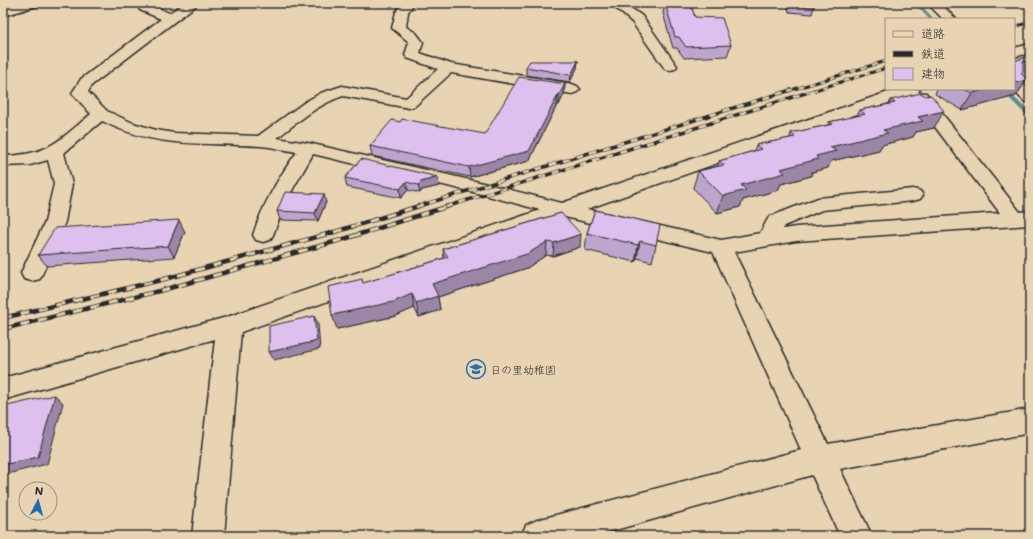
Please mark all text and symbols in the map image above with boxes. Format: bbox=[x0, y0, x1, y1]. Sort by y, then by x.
legend bbox=[885, 18, 1015, 90]
text: 道路 bbox=[921, 25, 945, 41]
text: 鉄道 bbox=[921, 45, 945, 61]
text: 建物 bbox=[921, 65, 945, 81]
school or university icon: 日の里幼稚園 bbox=[465, 358, 487, 380]
place label: 日の里幼稚園 bbox=[490, 362, 556, 377]
north arrow bbox=[18, 481, 58, 521]
text: N bbox=[34, 483, 44, 498]

